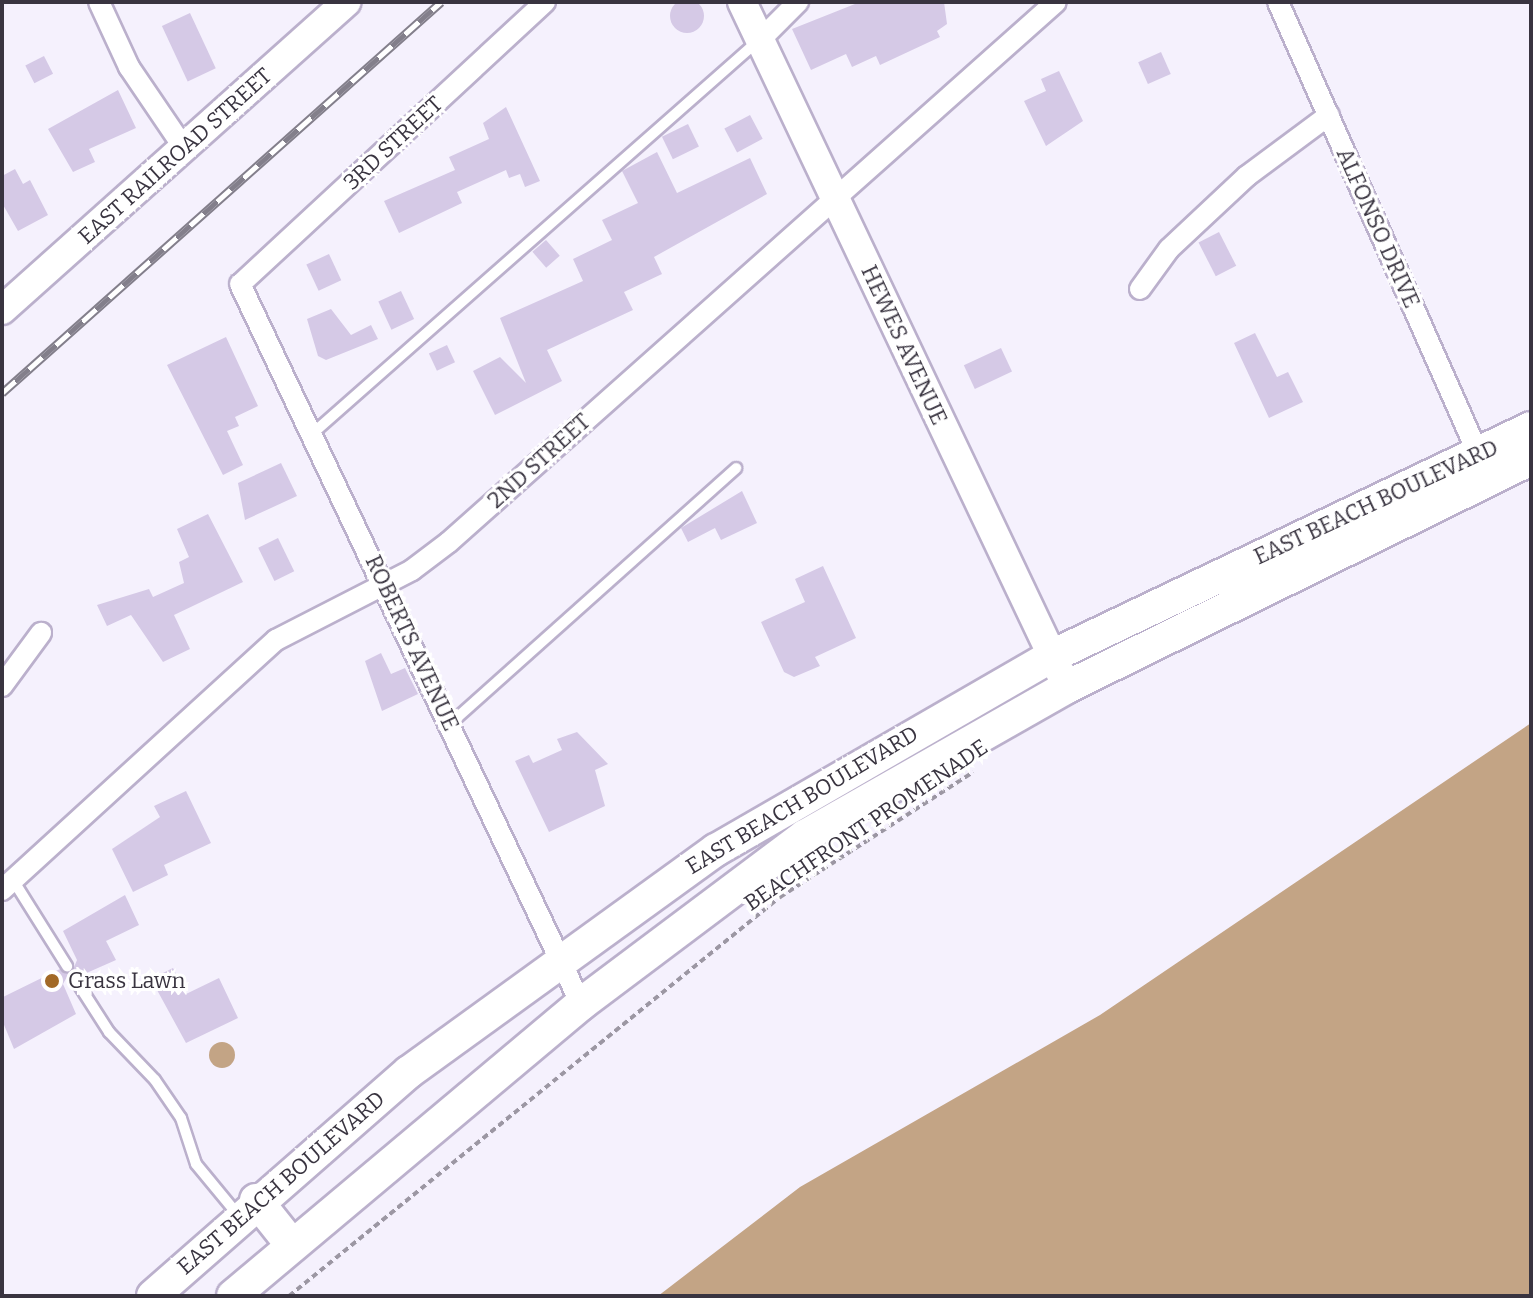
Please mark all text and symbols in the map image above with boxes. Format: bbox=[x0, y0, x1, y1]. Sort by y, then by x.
street label: EAST RAILROAD STREET bbox=[73, 62, 277, 250]
street label: 3RD STREET bbox=[338, 91, 448, 195]
street label: ALFONSO DRIVE bbox=[1331, 144, 1425, 312]
street label: HEWES AVENUE bbox=[856, 261, 952, 429]
street label: 2ND STREET bbox=[483, 408, 595, 514]
street label: EAST BEACH BOULEVARD bbox=[1250, 434, 1502, 570]
street label: ROBERTS AVENUE bbox=[360, 551, 464, 735]
street label: EAST BEACH BOULEVARD bbox=[681, 720, 923, 880]
street label: BEACHFRONT PROMENADE bbox=[739, 734, 993, 916]
place label: Grass Lawn bbox=[68, 968, 185, 994]
marker: Grass Lawn bbox=[43, 972, 61, 990]
street label: EAST BEACH BOULEVARD bbox=[172, 1086, 390, 1280]

